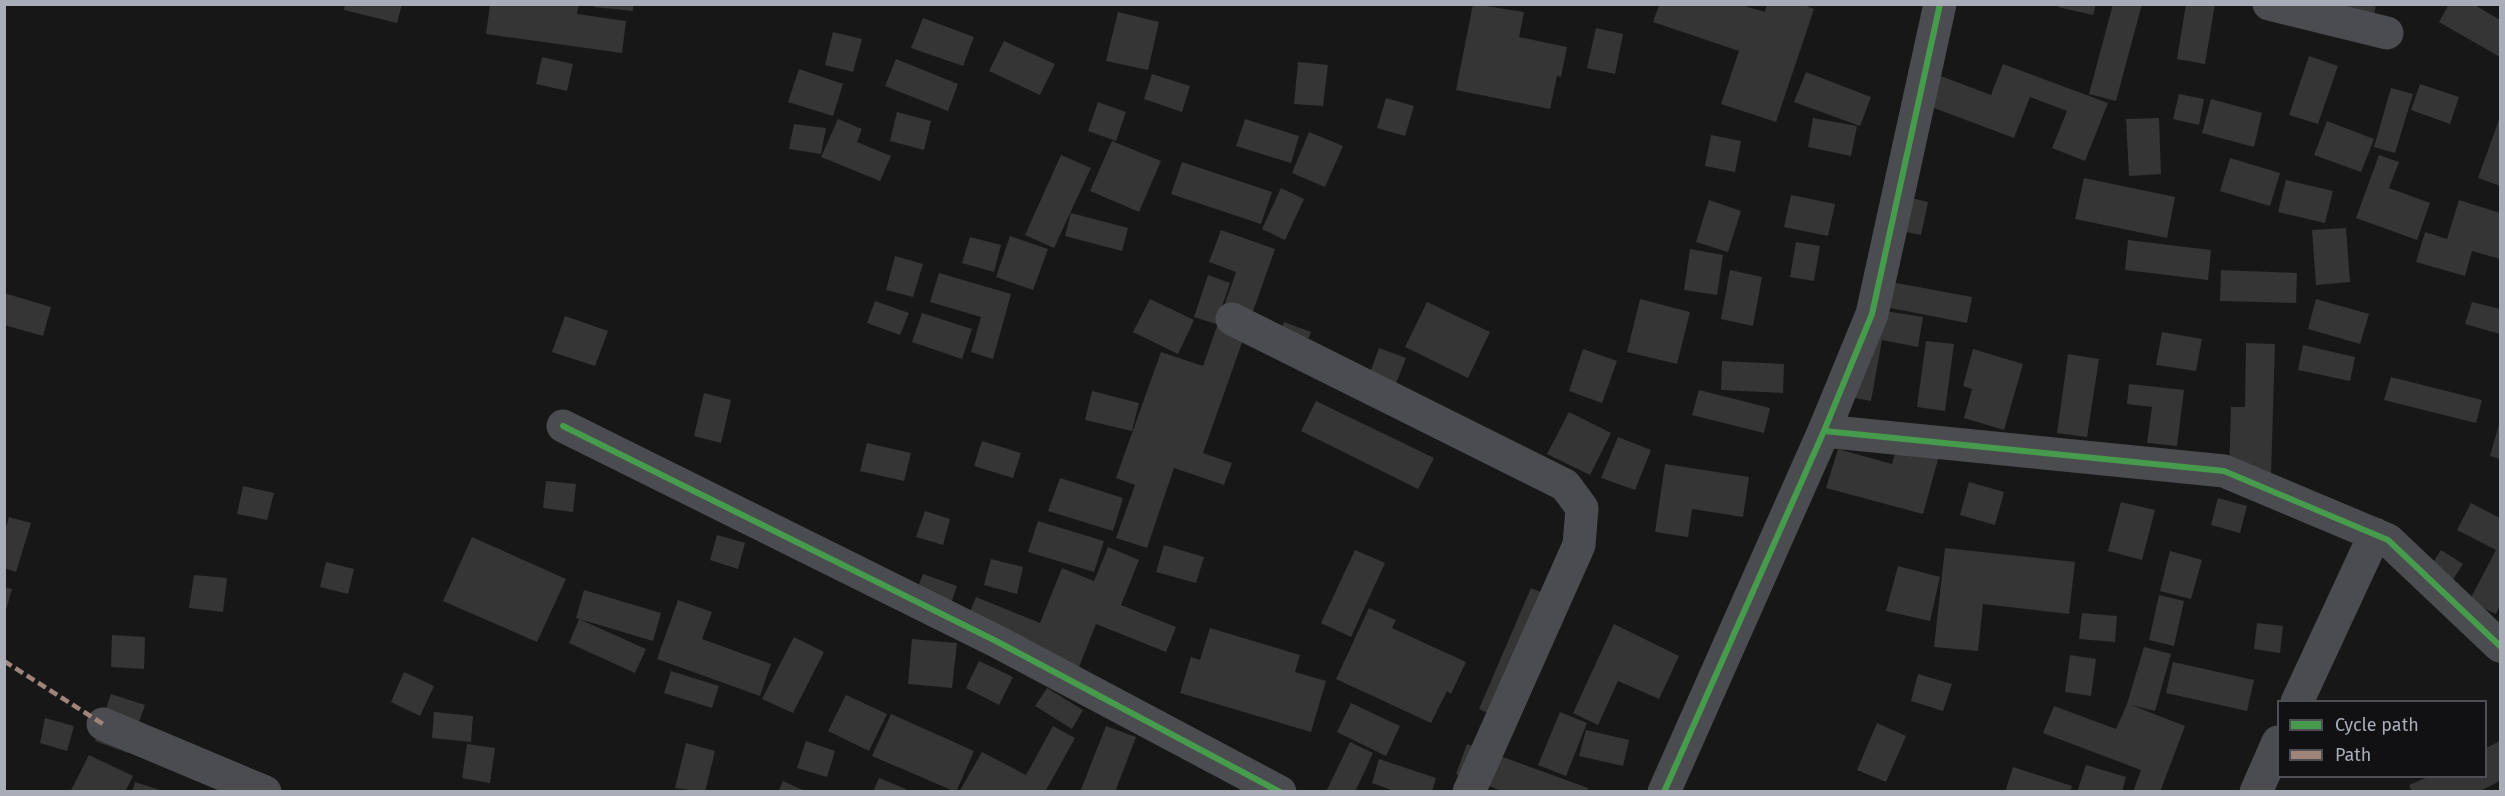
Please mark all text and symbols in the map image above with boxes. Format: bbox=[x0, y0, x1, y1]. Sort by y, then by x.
legend bbox=[2277, 700, 2487, 778]
text: Cycle path bbox=[2335, 714, 2419, 736]
text: Path bbox=[2335, 744, 2371, 766]

